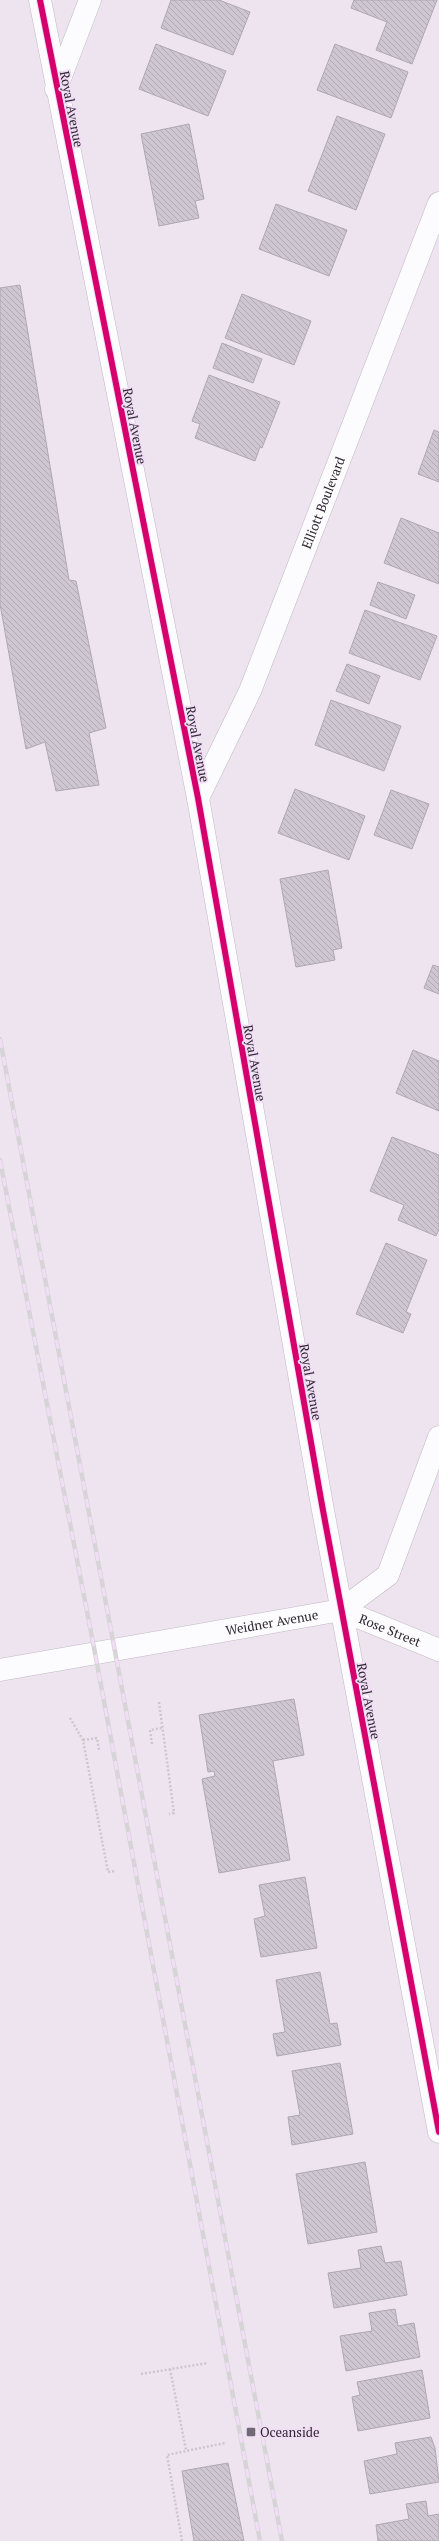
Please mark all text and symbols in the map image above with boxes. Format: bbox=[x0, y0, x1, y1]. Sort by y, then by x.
street label: Royal Avenue bbox=[56, 69, 88, 149]
street label: Royal Avenue bbox=[119, 386, 151, 466]
street label: Elliott Boulevard bbox=[297, 454, 349, 551]
street label: Royal Avenue bbox=[182, 704, 214, 784]
street label: Royal Avenue bbox=[239, 1023, 271, 1103]
street label: Royal Avenue bbox=[295, 1342, 327, 1422]
street label: Weidner Avenue bbox=[224, 1605, 320, 1639]
street label: Rose Street bbox=[356, 1609, 424, 1651]
street label: Royal Avenue bbox=[353, 1661, 385, 1741]
place label: Oceanside bbox=[260, 2423, 320, 2441]
marker: Oceanside bbox=[245, 2426, 257, 2438]

